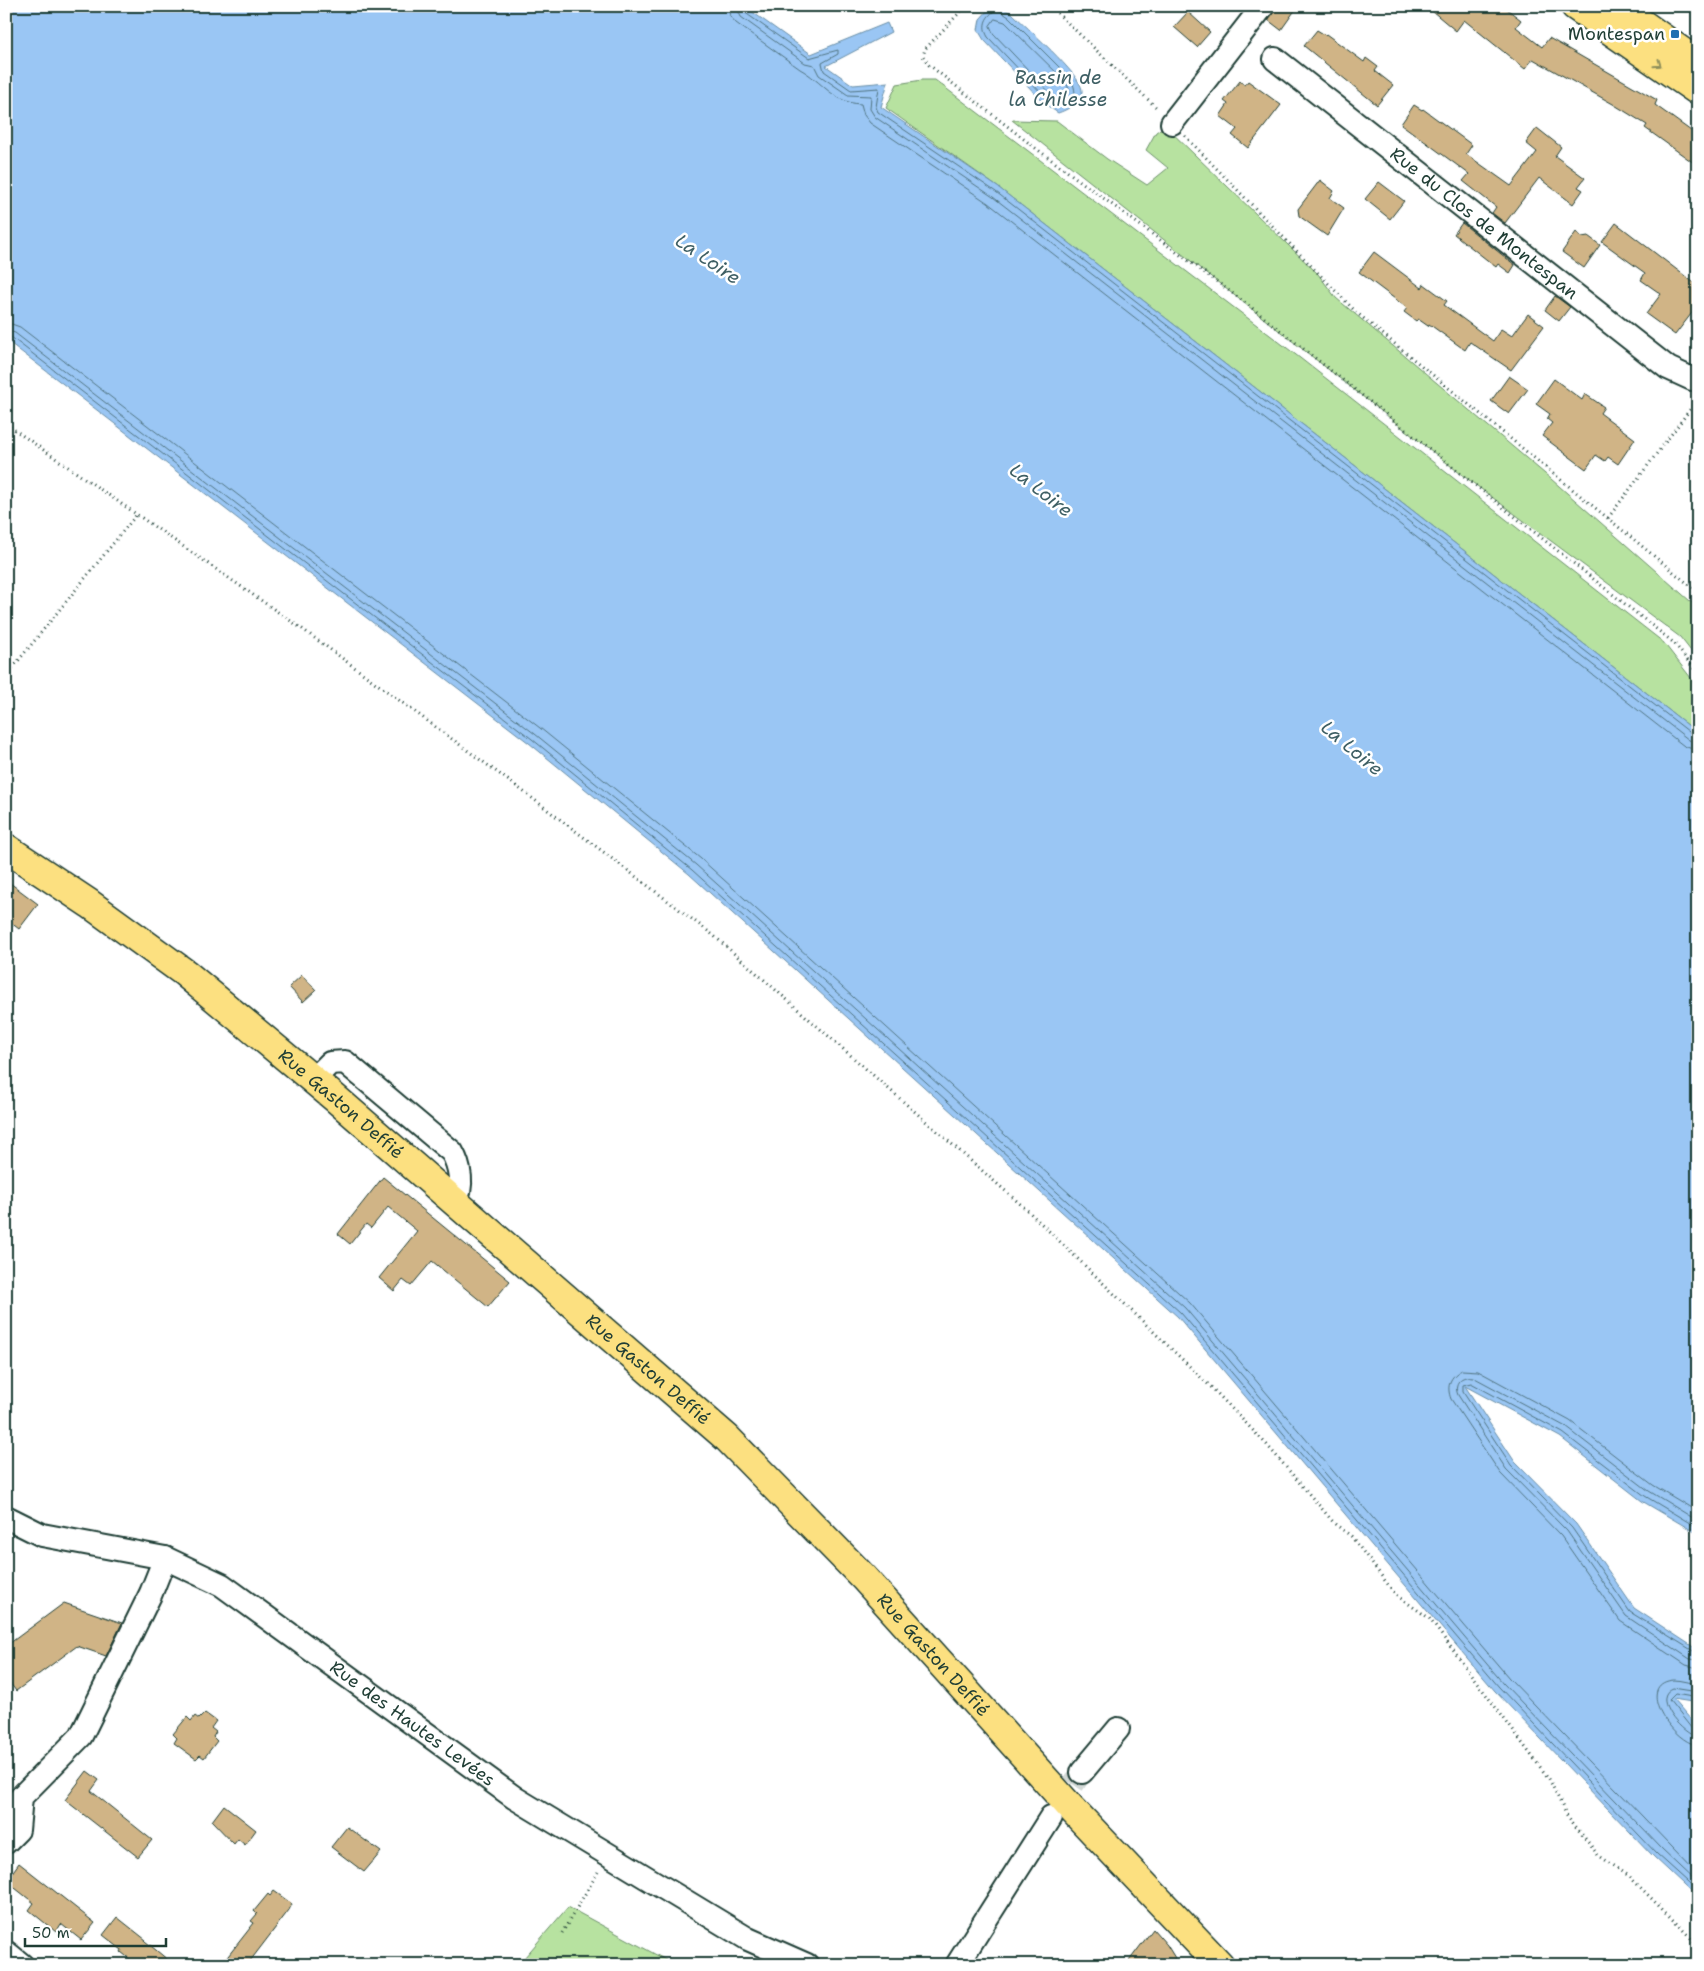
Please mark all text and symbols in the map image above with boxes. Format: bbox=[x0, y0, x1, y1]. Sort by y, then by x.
place label: Montespan bbox=[1568, 22, 1665, 46]
marker: Montespan bbox=[1669, 28, 1681, 40]
one-way arrow bbox=[1652, 58, 1662, 67]
water label: Bassin de la Chilesse bbox=[1009, 65, 1107, 112]
street label: Rue du Clos de Montespan bbox=[1385, 142, 1583, 305]
water label: La Loire bbox=[670, 228, 746, 290]
water label: La Loire bbox=[1004, 457, 1078, 523]
water label: La Loire bbox=[1316, 715, 1388, 781]
street label: Rue Gaston Deffié bbox=[273, 1044, 409, 1164]
street label: Rue Gaston Deffié bbox=[581, 1309, 716, 1430]
street label: Rue Gaston Deffié bbox=[872, 1588, 995, 1722]
street label: Rue des Hautes Levées bbox=[325, 1655, 500, 1792]
scale bar bbox=[25, 1916, 166, 1948]
text: 50 m bbox=[32, 1923, 70, 1943]

